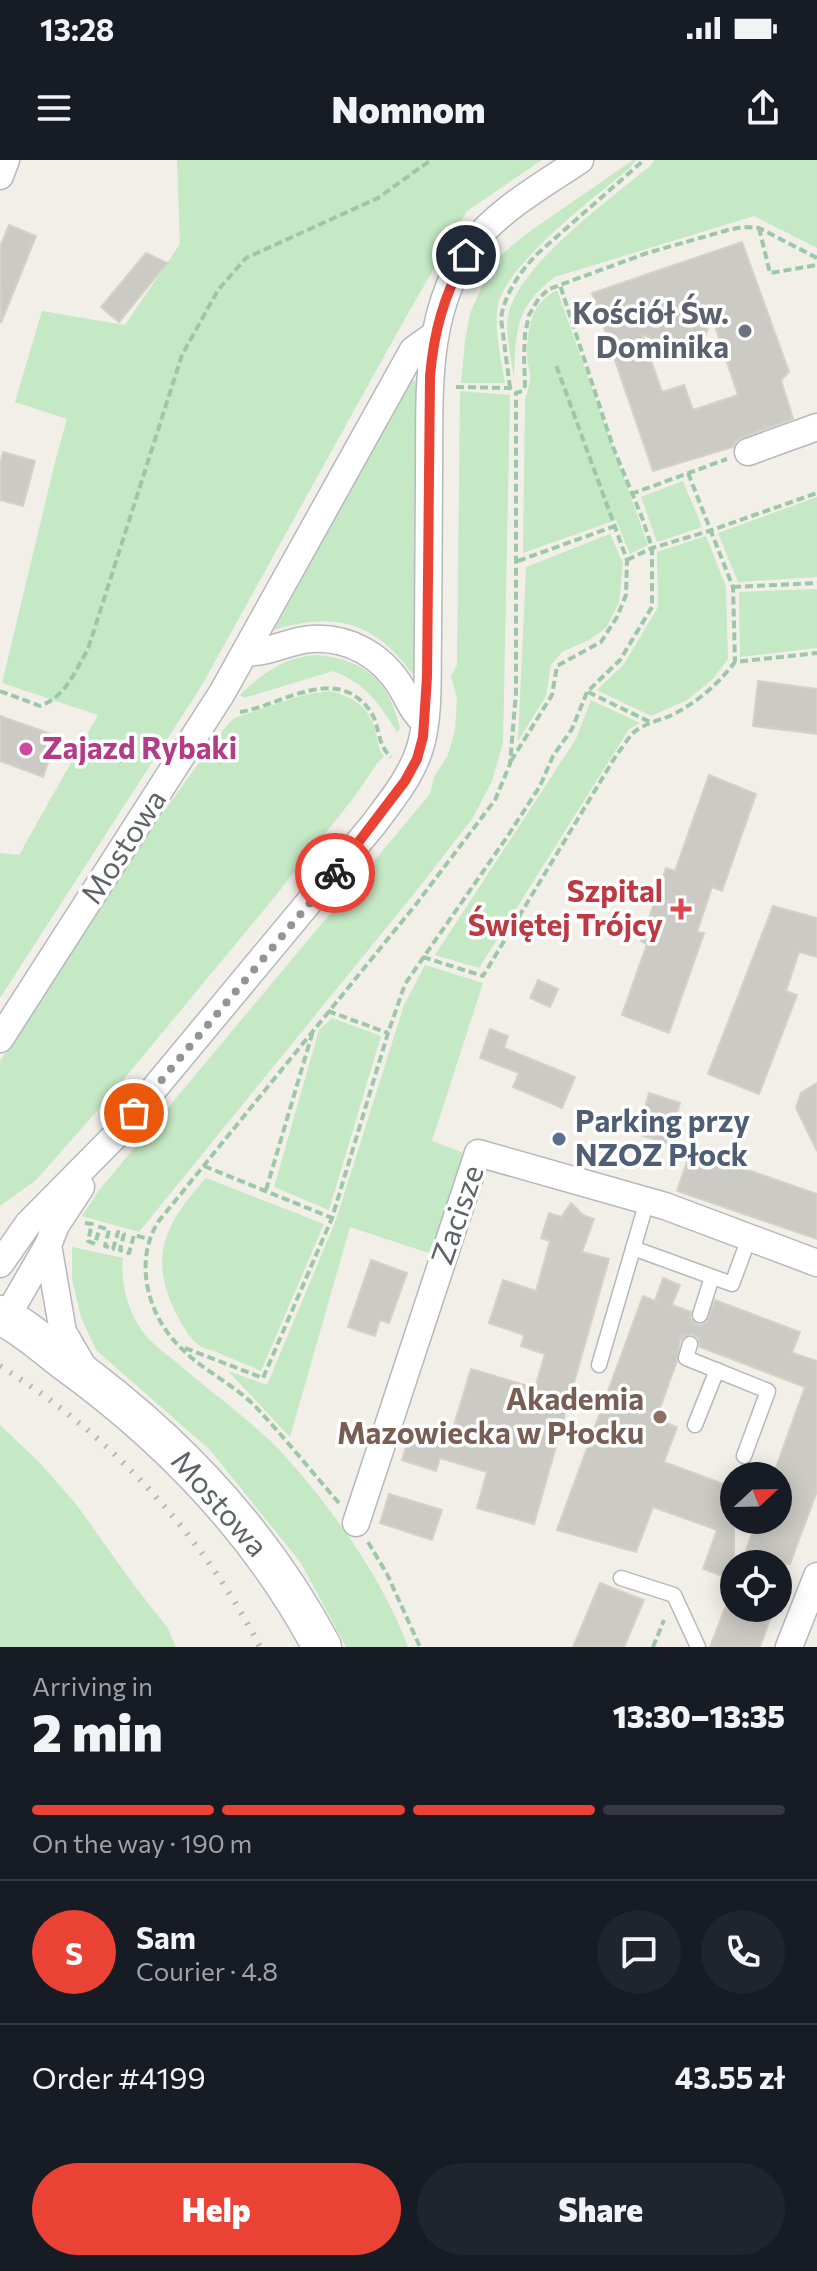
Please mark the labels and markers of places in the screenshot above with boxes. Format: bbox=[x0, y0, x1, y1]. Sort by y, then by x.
pin bbox=[432, 221, 500, 289]
place label: Kościół Św. Dominika bbox=[572, 293, 729, 364]
marker: Kościół Św. Dominika bbox=[736, 322, 754, 340]
place label: Zajazd Rybaki bbox=[42, 728, 237, 765]
marker: Zajazd Rybaki bbox=[17, 740, 35, 758]
place label: Szpital Świętej Trójcy bbox=[468, 871, 664, 942]
marker: Szpital Świętej Trójcy bbox=[670, 898, 692, 920]
pin bbox=[100, 1079, 168, 1147]
place label: Parking przy NZOZ Płock bbox=[575, 1101, 750, 1172]
marker: Parking przy NZOZ Płock bbox=[550, 1130, 568, 1148]
place label: Akademia Mazowiecka w Płocku bbox=[337, 1379, 644, 1450]
marker: Akademia Mazowiecka w Płocku bbox=[651, 1408, 669, 1426]

